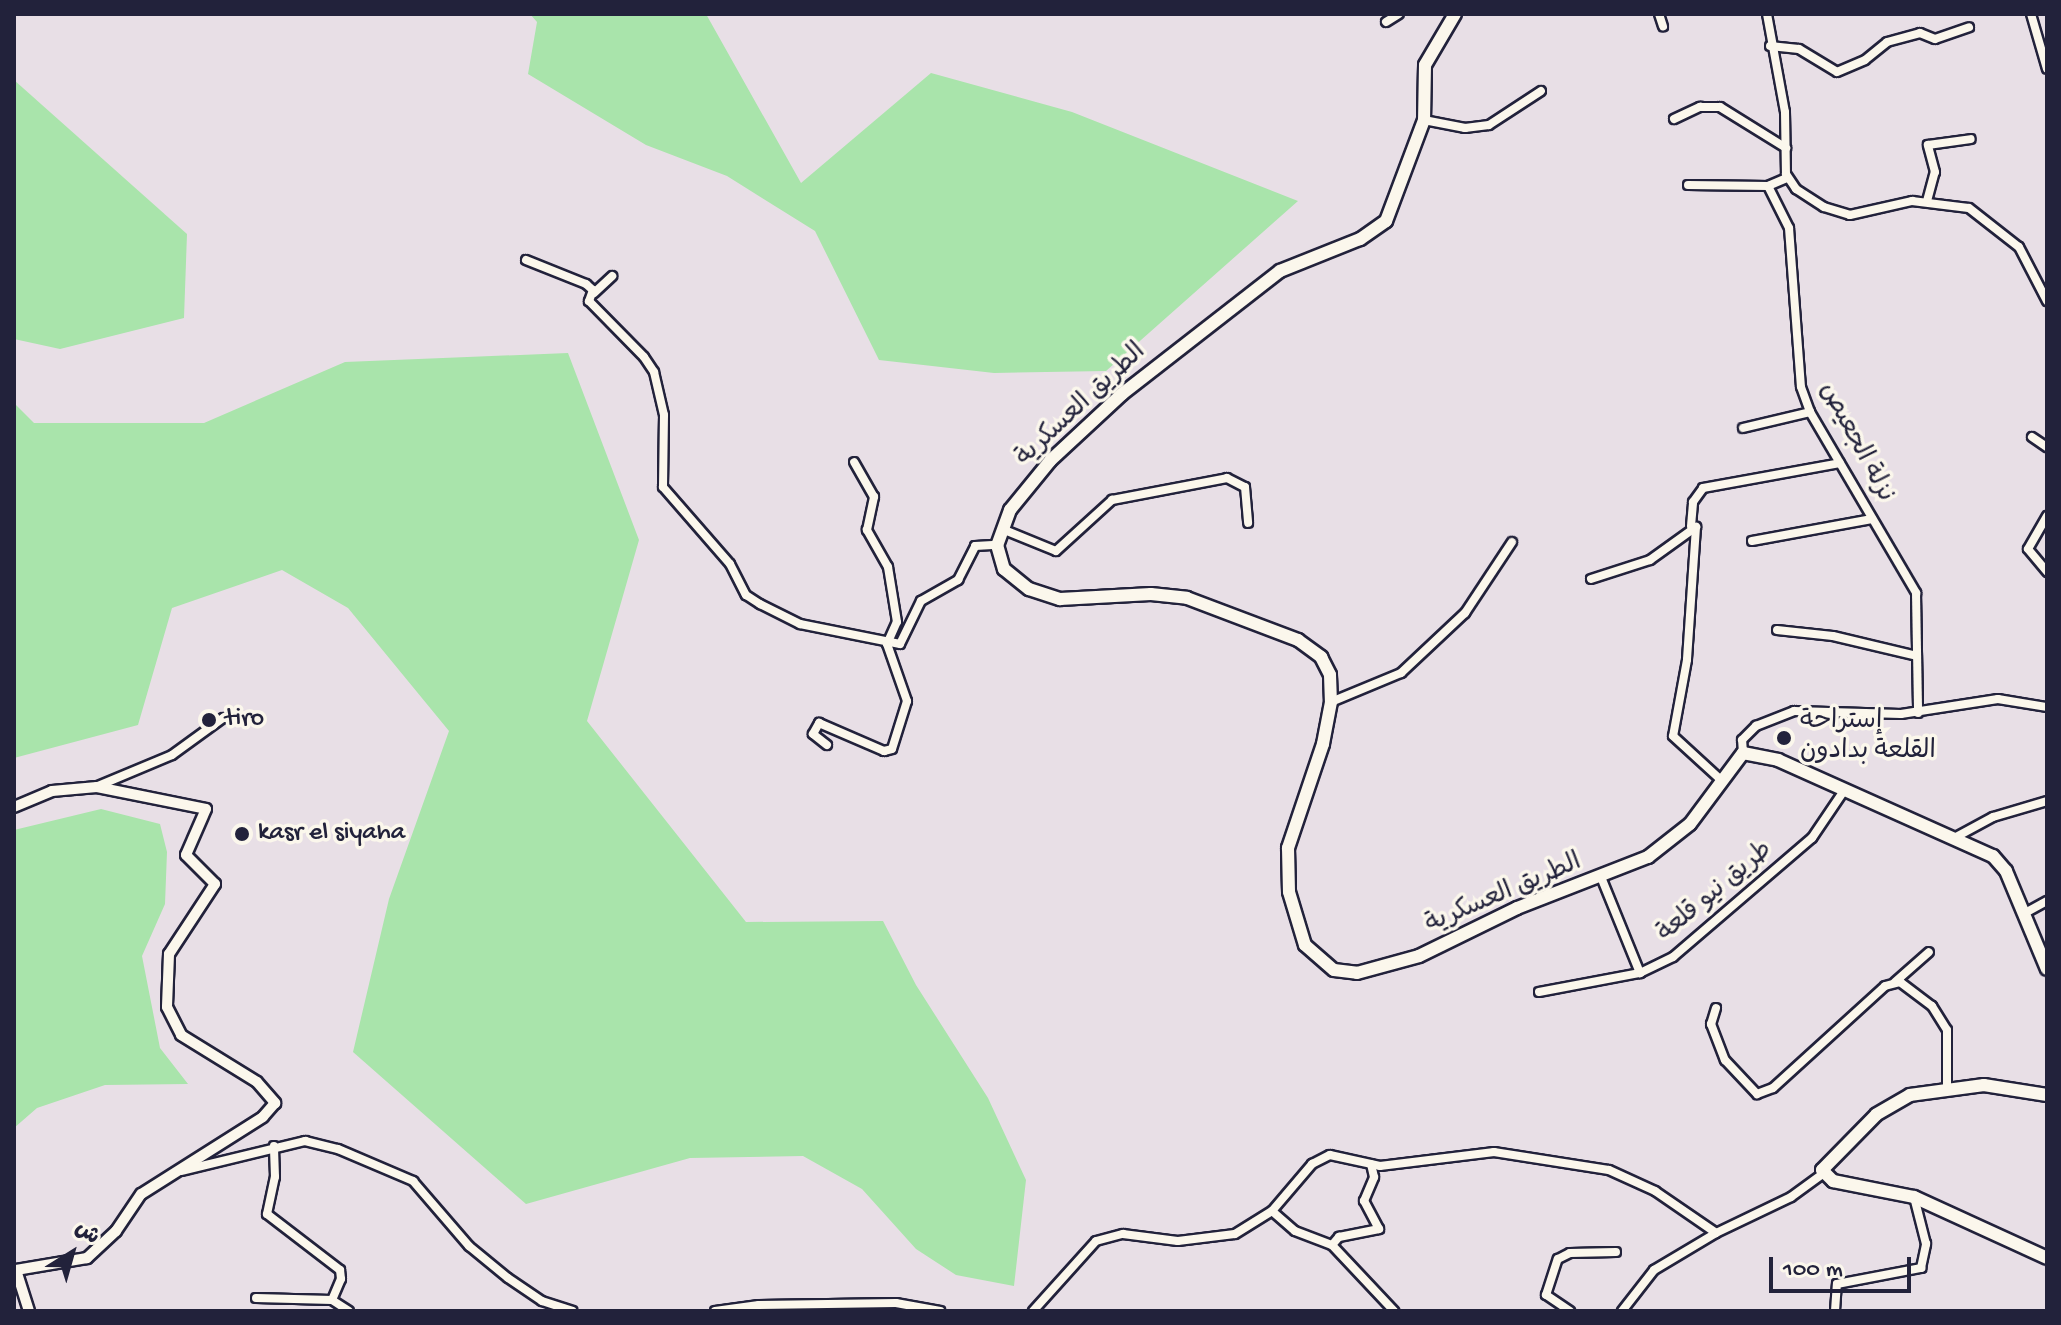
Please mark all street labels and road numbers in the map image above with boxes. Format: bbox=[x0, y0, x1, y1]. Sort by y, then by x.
street label: الطريق العسكرية bbox=[1010, 338, 1154, 474]
street label: نزلة الجعيص bbox=[1811, 378, 1899, 508]
street label: طريق نيو قلعة bbox=[1652, 836, 1780, 950]
street label: الطريق العسكرية bbox=[1421, 848, 1587, 942]

